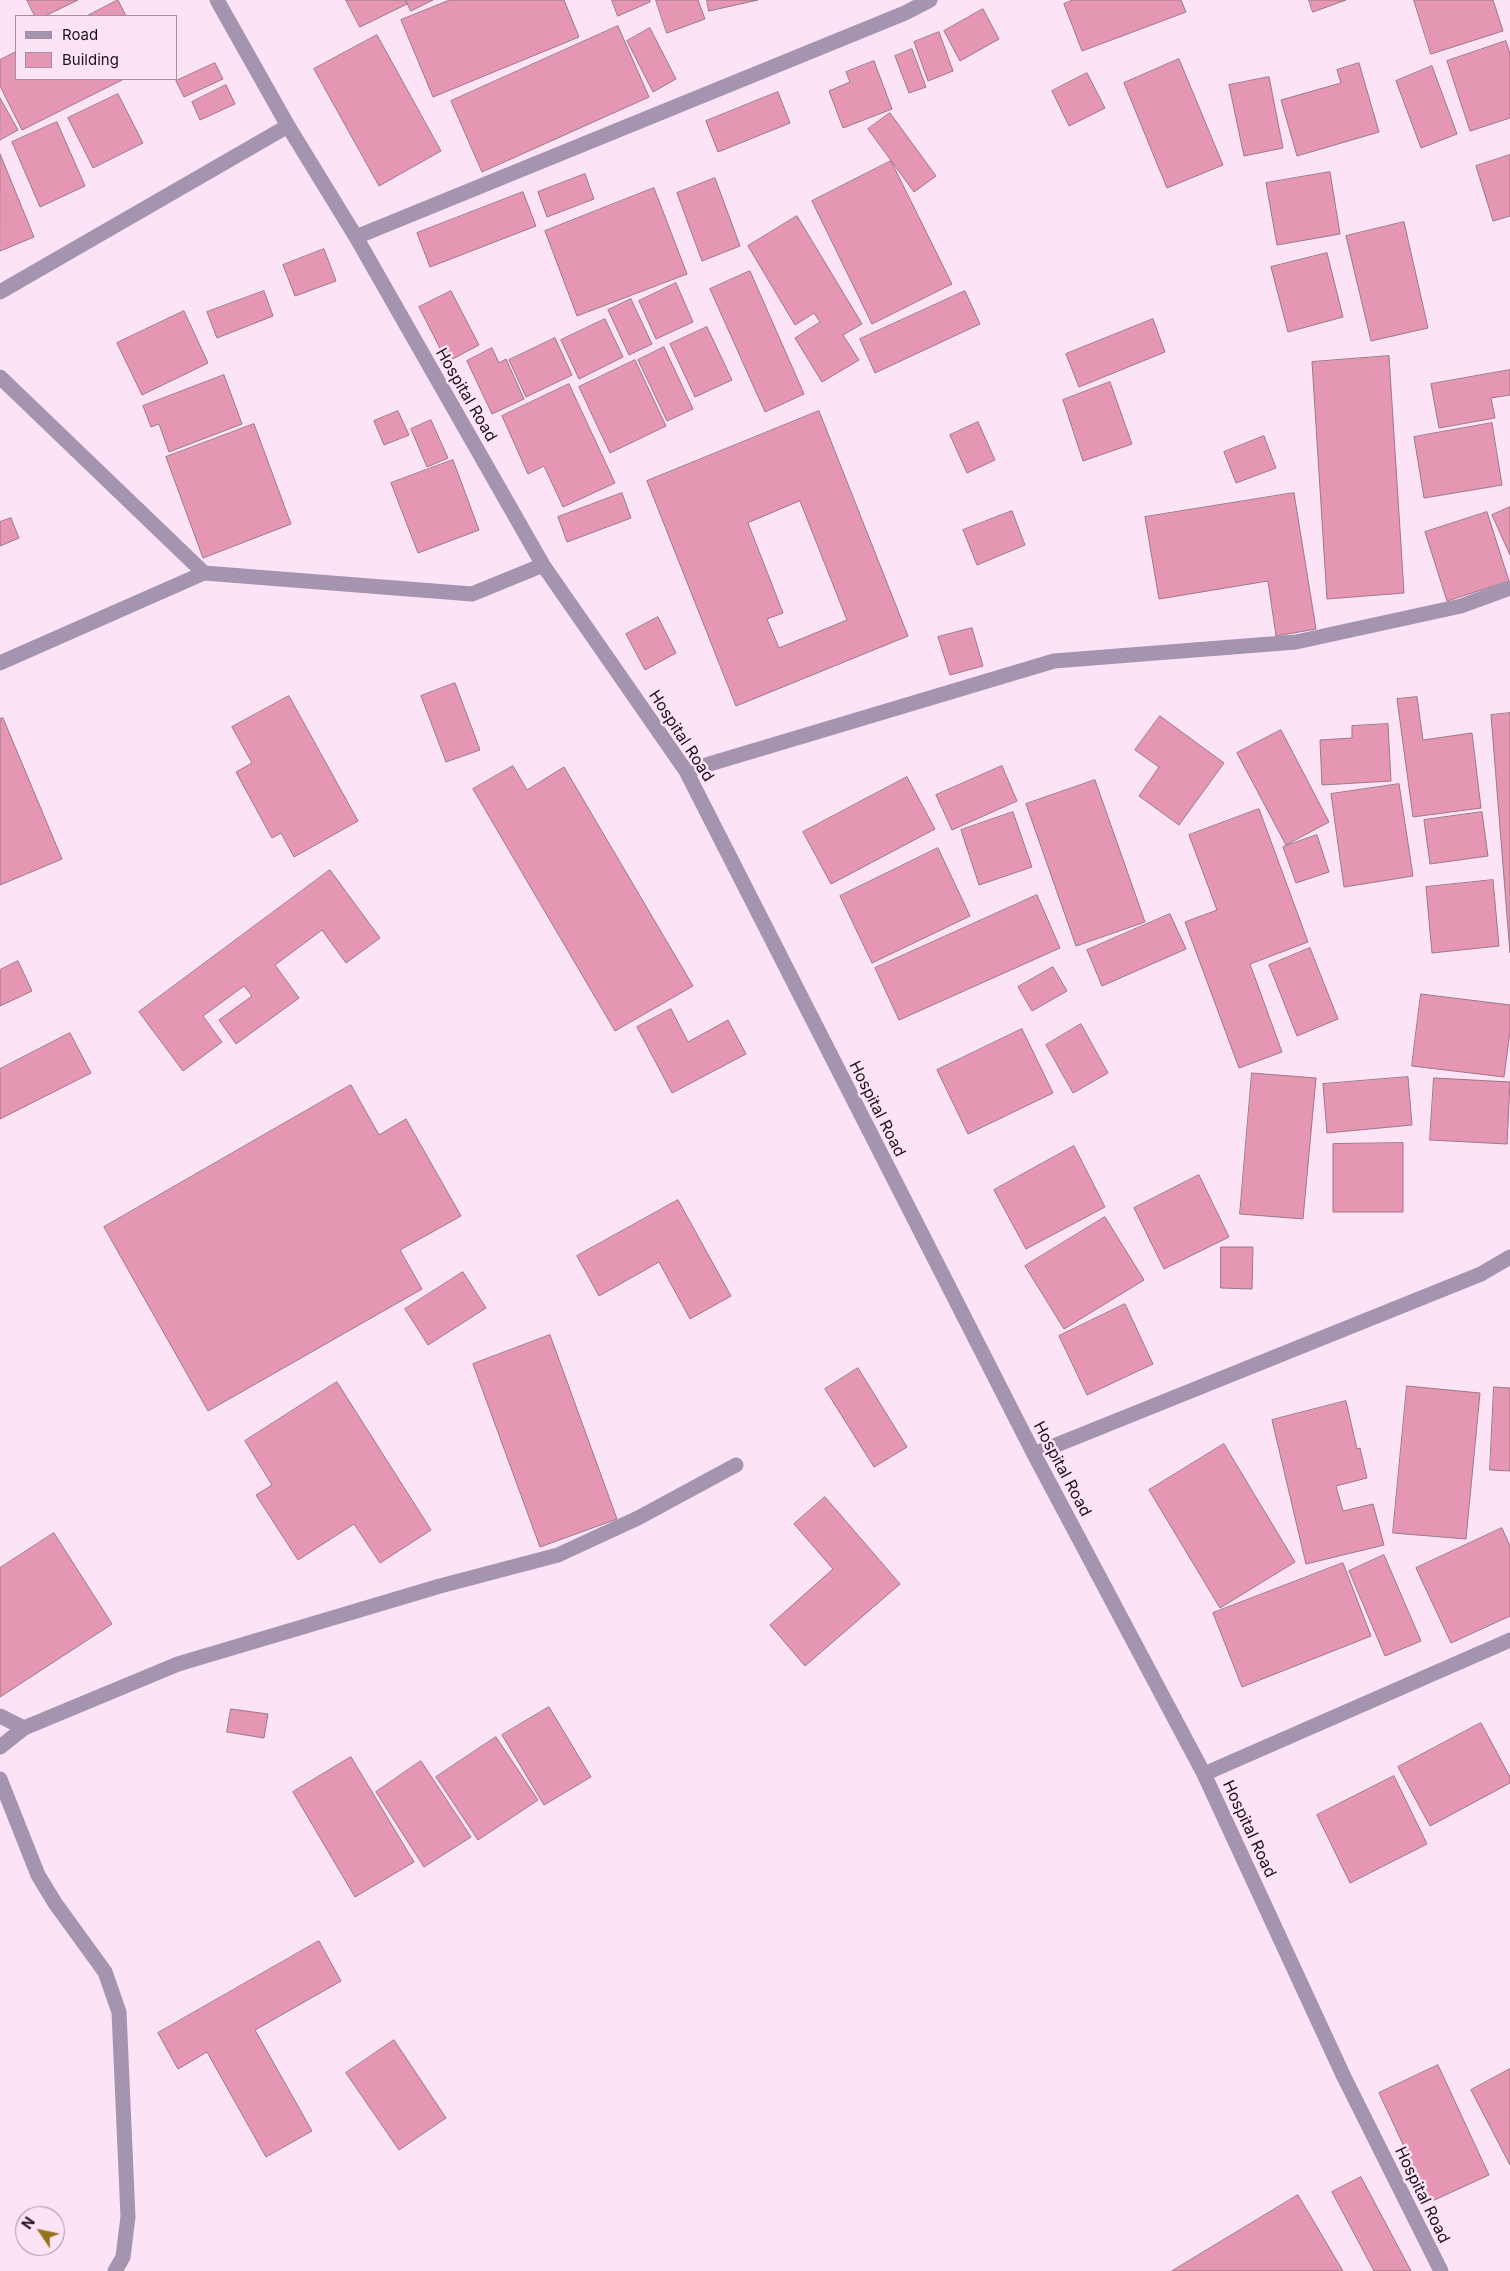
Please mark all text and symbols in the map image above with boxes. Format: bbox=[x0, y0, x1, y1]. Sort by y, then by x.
legend bbox=[15, 15, 178, 80]
text: Road bbox=[62, 25, 98, 44]
text: Building bbox=[62, 50, 119, 69]
street label: Hospital Road bbox=[431, 345, 501, 445]
street label: Hospital Road bbox=[644, 687, 718, 785]
street label: Hospital Road bbox=[845, 1058, 909, 1160]
street label: Hospital Road bbox=[1029, 1418, 1095, 1520]
street label: Hospital Road bbox=[1218, 1777, 1280, 1881]
street label: Hospital Road bbox=[1390, 2144, 1454, 2246]
north arrow bbox=[15, 2206, 65, 2256]
text: N bbox=[18, 2214, 38, 2232]

